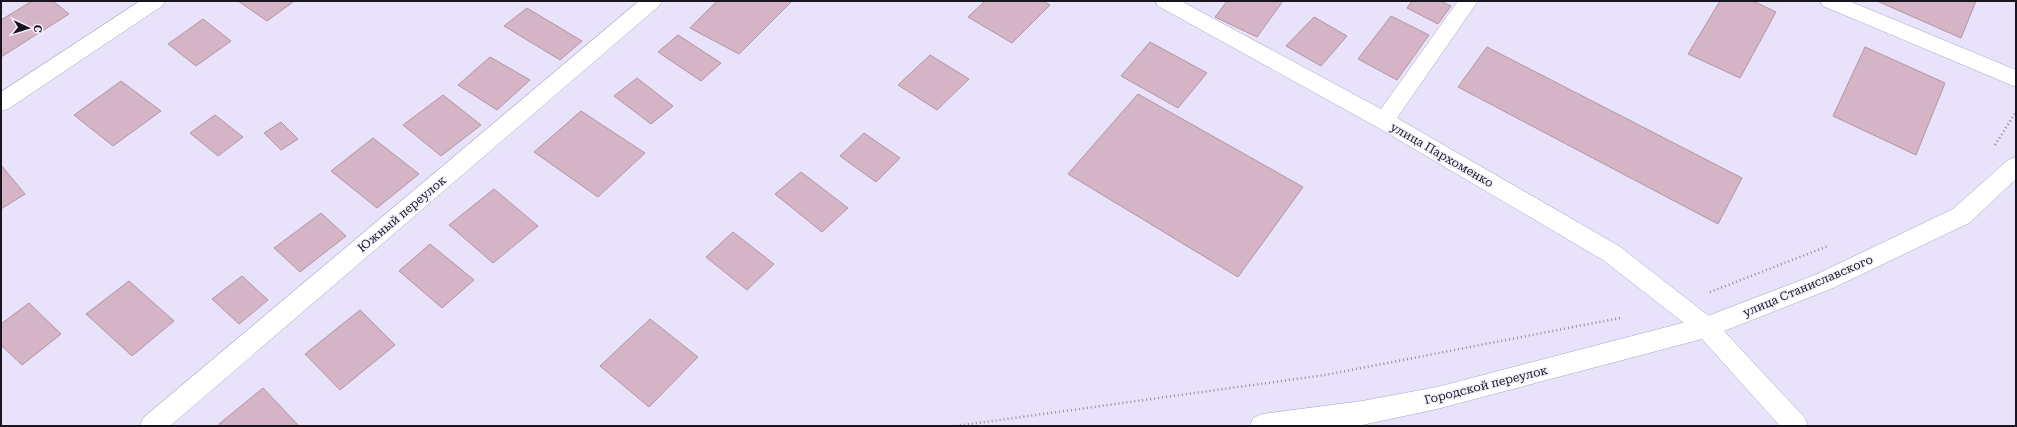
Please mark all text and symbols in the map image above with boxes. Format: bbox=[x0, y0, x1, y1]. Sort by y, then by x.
north arrow bbox=[8, 8, 48, 48]
text: С bbox=[31, 24, 44, 33]
street label: улица Пархоменко bbox=[1388, 120, 1496, 190]
street label: Южный переулок bbox=[355, 173, 449, 255]
street label: улица Станиславского bbox=[1741, 252, 1875, 320]
street label: Городской переулок bbox=[1423, 363, 1550, 407]

